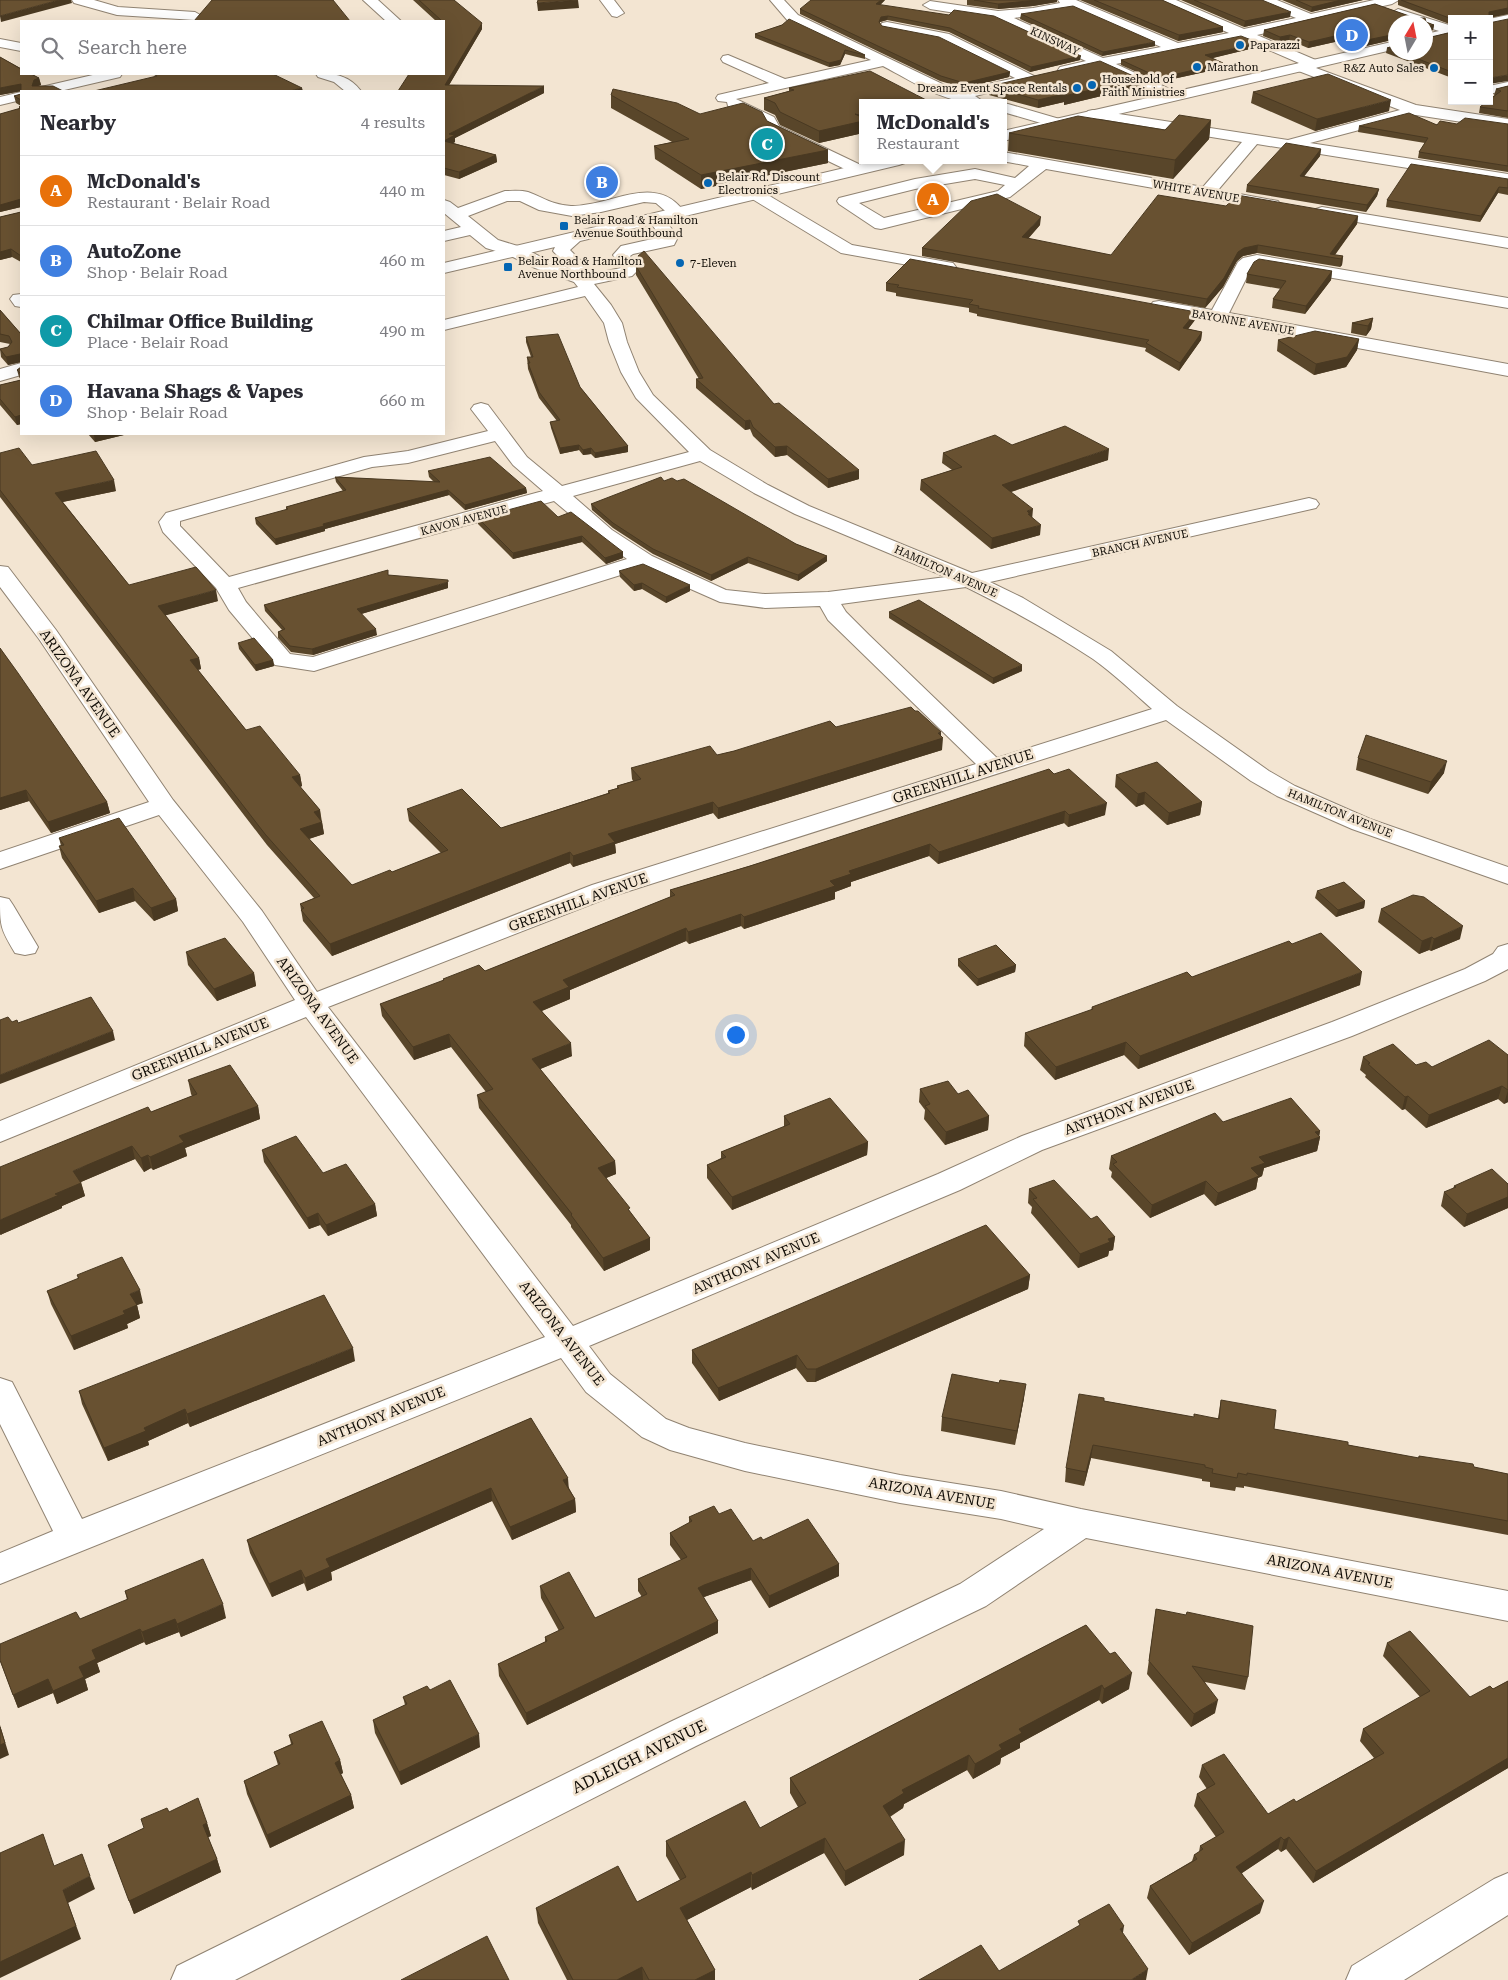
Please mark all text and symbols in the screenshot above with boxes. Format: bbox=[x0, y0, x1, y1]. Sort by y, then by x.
north arrow bbox=[1388, 15, 1433, 60]
map controls bbox=[1448, 15, 1493, 105]
button: + bbox=[1448, 15, 1493, 60]
pin: D bbox=[1336, 16, 1368, 54]
search box bbox=[20, 20, 445, 75]
street label: KINSWAY bbox=[1028, 24, 1082, 59]
icon: search bbox=[38, 34, 66, 62]
text: Search here bbox=[78, 36, 187, 59]
marker: Paparazzi bbox=[1234, 39, 1246, 51]
place label: Paparazzi bbox=[1250, 39, 1301, 52]
button: − bbox=[1448, 60, 1493, 105]
marker: Marathon bbox=[1191, 61, 1203, 73]
place label: Marathon bbox=[1207, 61, 1259, 74]
place label: R&Z Auto Sales bbox=[1343, 62, 1424, 75]
marker: R&Z Auto Sales bbox=[1428, 62, 1440, 74]
place label: Household of Faith Ministries bbox=[1102, 73, 1185, 99]
marker: Household of Faith Ministries bbox=[1086, 79, 1098, 91]
place label: Dreamz Event Space Rentals bbox=[917, 82, 1067, 95]
marker: Dreamz Event Space Rentals bbox=[1071, 82, 1083, 94]
popup bbox=[859, 99, 1007, 164]
text: Nearby bbox=[40, 111, 116, 135]
text: McDonald's bbox=[876, 111, 990, 134]
text: 4 results bbox=[361, 113, 425, 132]
pin: C bbox=[751, 125, 783, 163]
text: Restaurant bbox=[876, 134, 960, 153]
pin: B bbox=[586, 163, 618, 201]
text: McDonald's bbox=[87, 170, 200, 193]
place label: Belair Rd. Discount Electronics bbox=[718, 171, 820, 197]
marker: Belair Rd. Discount Electronics bbox=[702, 177, 714, 189]
street label: WHITE AVENUE bbox=[1151, 177, 1240, 206]
pin: A bbox=[917, 180, 949, 218]
text: A bbox=[50, 181, 62, 200]
text: 440 m bbox=[379, 181, 425, 200]
text: Restaurant · Belair Road bbox=[87, 193, 270, 212]
place label: Belair Road & Hamilton Avenue Southbound bbox=[574, 214, 698, 240]
marker: Belair Road & Hamilton Avenue Southbound bbox=[558, 220, 570, 232]
text: AutoZone bbox=[87, 240, 181, 263]
text: B bbox=[50, 251, 62, 270]
text: 460 m bbox=[379, 251, 425, 270]
place label: Belair Road & Hamilton Avenue Northbound bbox=[518, 255, 642, 281]
marker: 7-Eleven bbox=[674, 257, 686, 269]
place label: 7-Eleven bbox=[690, 257, 737, 270]
marker: Belair Road & Hamilton Avenue Northbound bbox=[502, 261, 514, 273]
text: Shop · Belair Road bbox=[87, 263, 228, 282]
street label: BAYONNE AVENUE bbox=[1190, 307, 1295, 338]
text: Chilmar Office Building bbox=[87, 310, 313, 333]
text: C bbox=[50, 321, 62, 340]
text: 490 m bbox=[379, 321, 425, 340]
text: Place · Belair Road bbox=[87, 333, 229, 352]
text: Havana Shags & Vapes bbox=[87, 380, 303, 403]
text: D bbox=[50, 391, 62, 410]
text: 660 m bbox=[379, 391, 425, 410]
text: Shop · Belair Road bbox=[87, 403, 228, 422]
street label: KAVON AVENUE bbox=[419, 503, 509, 538]
street label: BRANCH AVENUE bbox=[1091, 527, 1189, 560]
street label: HAMILTON AVENUE bbox=[892, 543, 999, 600]
street label: ARIZONA AVENUE bbox=[37, 626, 123, 740]
street label: GREENHILL AVENUE bbox=[891, 746, 1035, 806]
street label: HAMILTON AVENUE bbox=[1286, 787, 1394, 840]
street label: GREENHILL AVENUE bbox=[506, 869, 650, 935]
street label: ARIZONA AVENUE bbox=[274, 953, 362, 1067]
street label: GREENHILL AVENUE bbox=[129, 1014, 271, 1084]
your location bbox=[723, 1022, 749, 1048]
street label: ANTHONY AVENUE bbox=[1062, 1076, 1196, 1138]
street label: ANTHONY AVENUE bbox=[690, 1229, 822, 1297]
street label: ARIZONA AVENUE bbox=[516, 1278, 608, 1388]
street label: ANTHONY AVENUE bbox=[315, 1383, 447, 1449]
street label: ARIZONA AVENUE bbox=[868, 1474, 996, 1512]
street label: ARIZONA AVENUE bbox=[1266, 1551, 1394, 1591]
street label: ADLEIGH AVENUE bbox=[569, 1716, 709, 1797]

